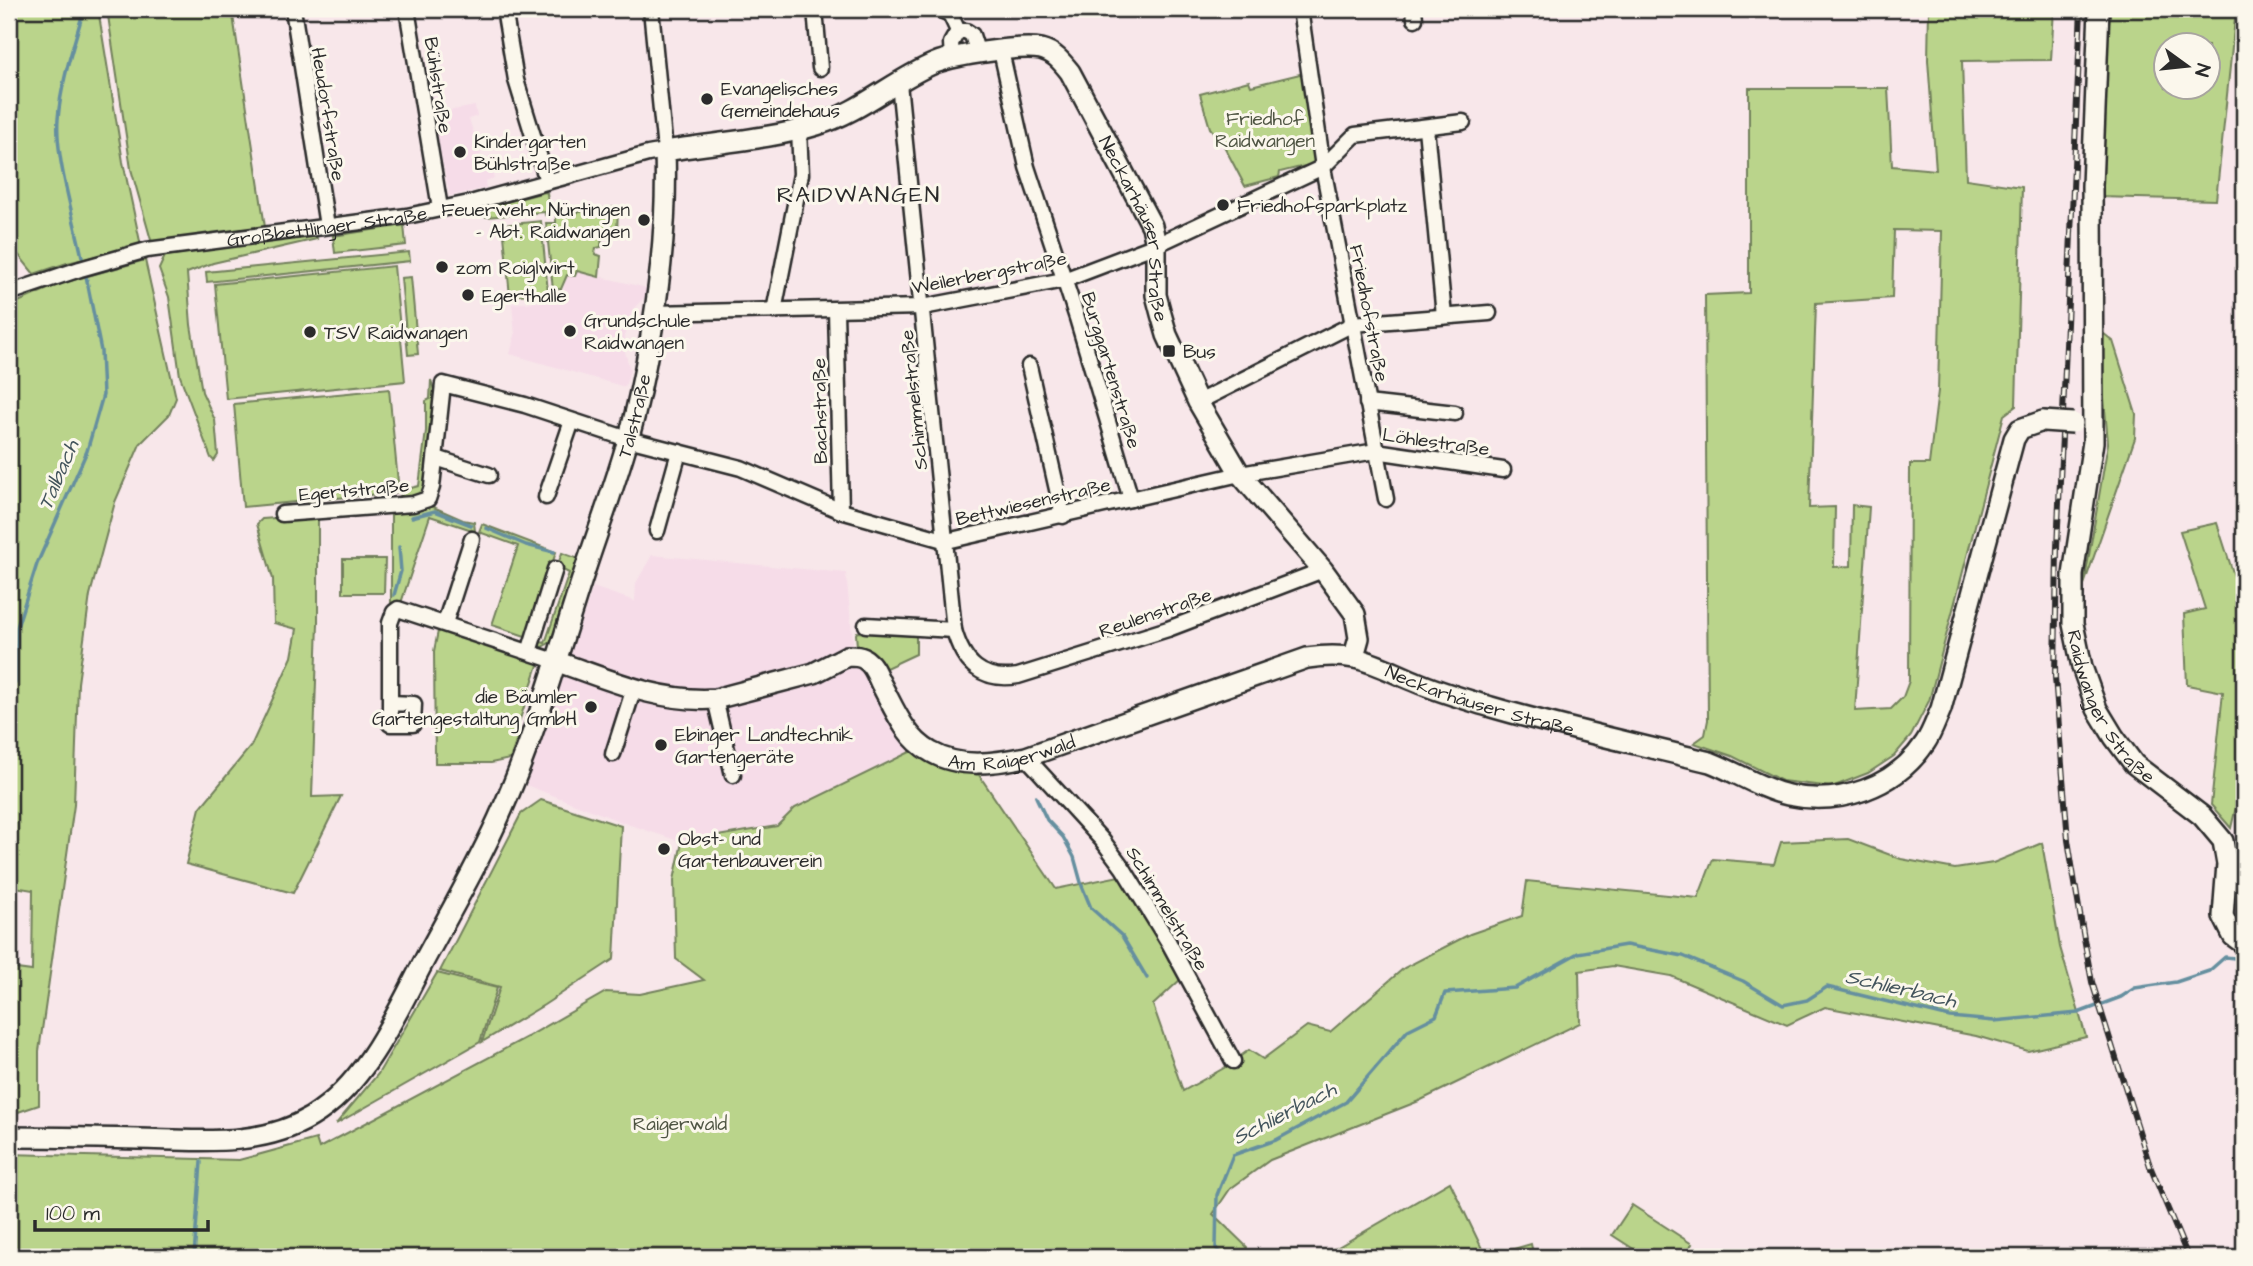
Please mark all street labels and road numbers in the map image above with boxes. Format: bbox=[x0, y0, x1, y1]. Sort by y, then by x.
street label: Bühlstraße bbox=[417, 35, 458, 135]
street label: Heudorfstraße bbox=[304, 46, 351, 183]
street label: Neckarhäuser Straße bbox=[1091, 132, 1174, 325]
street label: Großbettlinger Straße bbox=[225, 200, 430, 254]
street label: Friedhofstraße bbox=[1342, 242, 1395, 384]
street label: Weilerbergstraße bbox=[910, 245, 1069, 303]
street label: Burggartenstraße bbox=[1073, 289, 1147, 452]
street label: Schimmelstraße bbox=[894, 329, 935, 471]
street label: Bachstraße bbox=[806, 358, 835, 464]
street label: Talstraße bbox=[611, 372, 658, 462]
street label: Löhlestraße bbox=[1381, 422, 1491, 463]
street label: Egertstraße bbox=[298, 472, 411, 510]
street label: Bettwiesenstraße bbox=[953, 472, 1113, 533]
street label: Reulenstraße bbox=[1096, 582, 1215, 645]
street label: Raidwanger Straße bbox=[2060, 628, 2160, 790]
street label: Neckarhäuser Straße bbox=[1381, 658, 1577, 744]
street label: Am Raigerwald bbox=[945, 729, 1079, 778]
street label: Schimmelstraße bbox=[1119, 842, 1214, 976]

